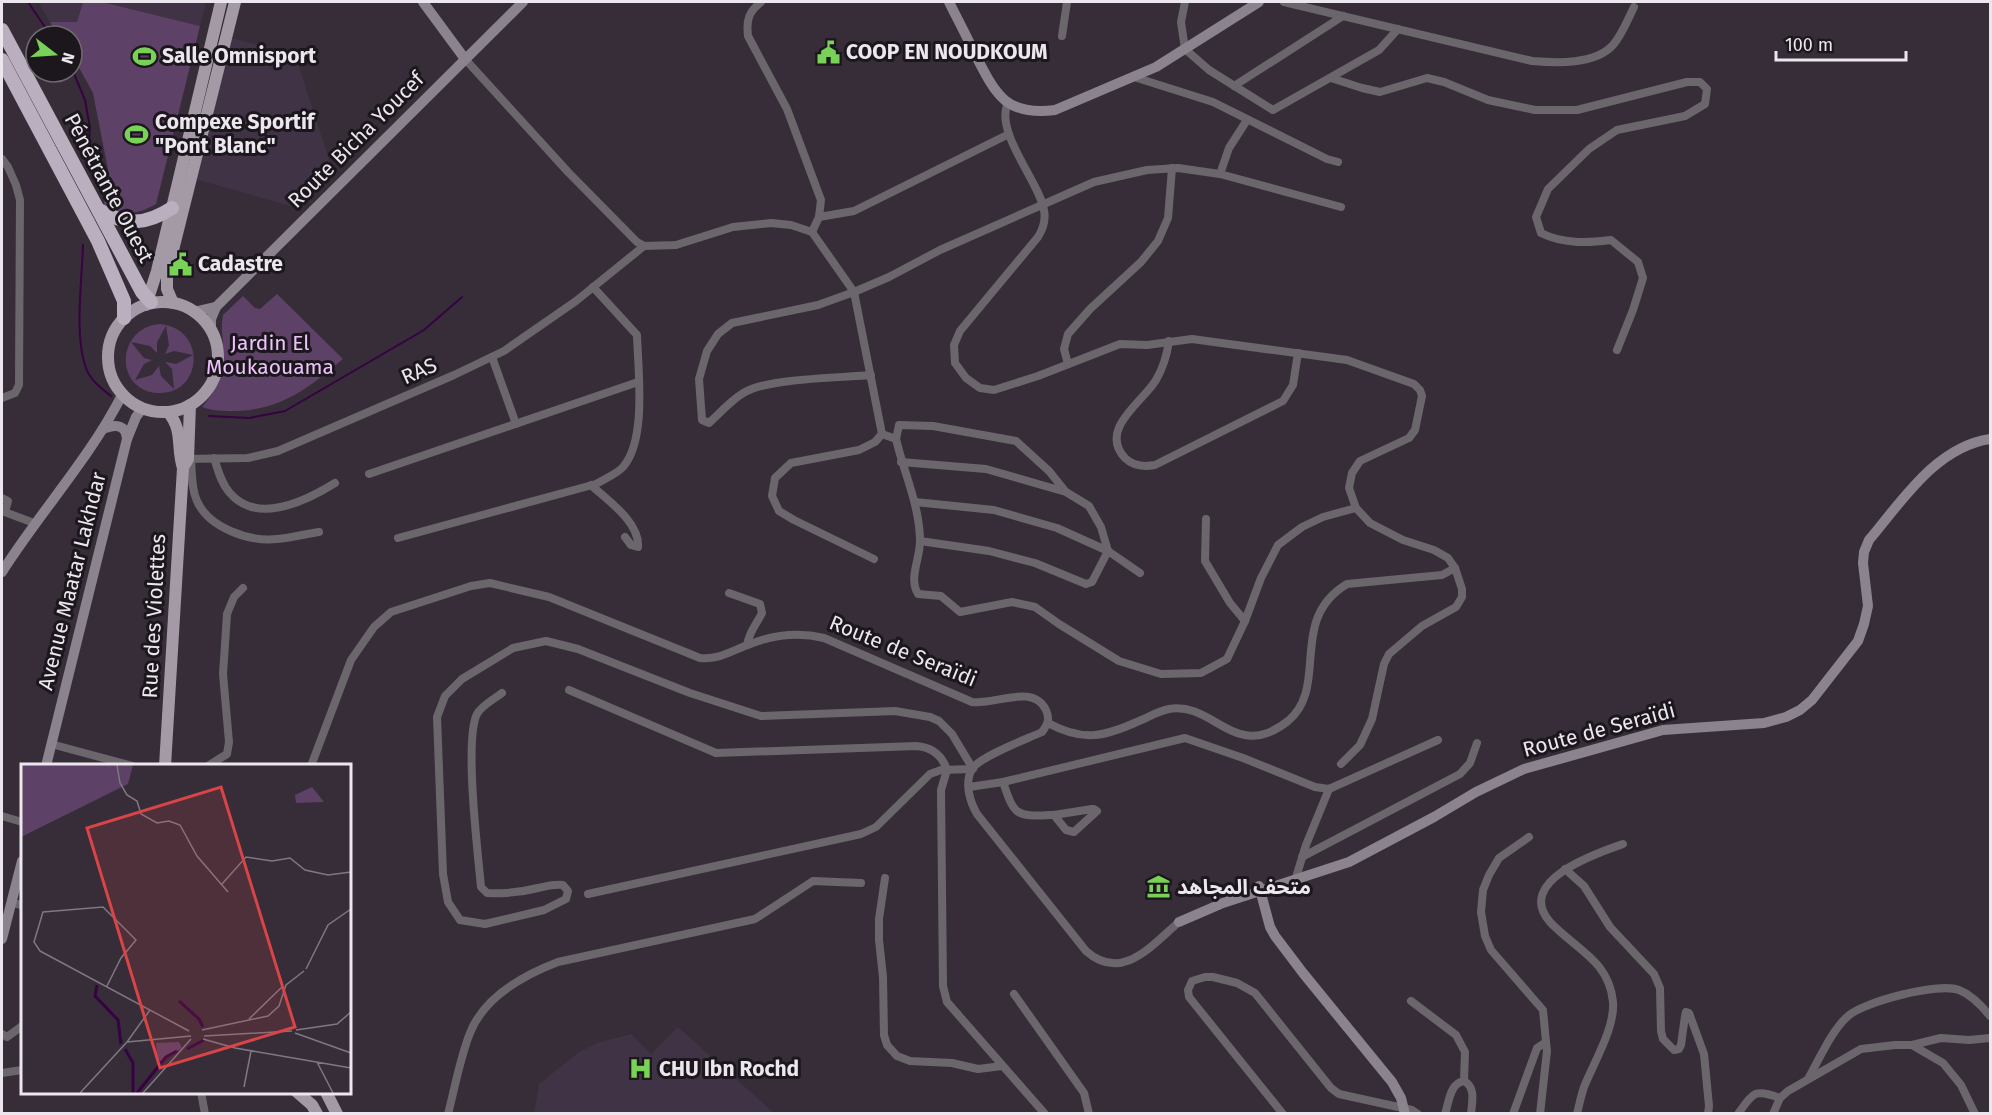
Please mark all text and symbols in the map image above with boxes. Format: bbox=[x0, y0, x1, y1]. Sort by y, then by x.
north arrow bbox=[24, 24, 84, 84]
scale bar bbox=[1776, 24, 1906, 62]
text: 100 m bbox=[1785, 34, 1833, 56]
public building icon: COOP EN NOUDKOUM bbox=[815, 39, 841, 65]
place label: COOP EN NOUDKOUM bbox=[846, 39, 1048, 65]
sports icon: Salle Omnisport bbox=[131, 43, 157, 69]
place label: Salle Omnisport bbox=[162, 43, 317, 69]
text: N bbox=[57, 50, 79, 66]
street label: Route Bicha Youcef bbox=[282, 65, 431, 214]
street label: Pénétrante Ouest bbox=[59, 109, 159, 267]
place label: Compexe Sportif "Pont Blanc" bbox=[155, 109, 317, 159]
sports icon: Compexe Sportif "Pont Blanc" bbox=[124, 121, 150, 147]
public building icon: Cadastre bbox=[167, 251, 193, 277]
place label: Cadastre bbox=[198, 251, 283, 277]
park label: Jardin El Moukaouama bbox=[206, 330, 334, 380]
street label: RAS bbox=[397, 352, 441, 390]
street label: Avenue Maatar Lakhdar bbox=[32, 469, 112, 693]
street label: Rue des Violettes bbox=[137, 533, 171, 699]
street label: Route de Seraïdi bbox=[825, 610, 981, 692]
street label: Route de Seraïdi bbox=[1520, 697, 1678, 763]
inset map bbox=[21, 764, 351, 1094]
museum icon: متحف المجاهد bbox=[1146, 874, 1172, 900]
place label: متحف المجاهد bbox=[1177, 874, 1311, 900]
hospital icon: CHU Ibn Rochd bbox=[628, 1056, 654, 1082]
place label: CHU Ibn Rochd bbox=[659, 1056, 799, 1082]

